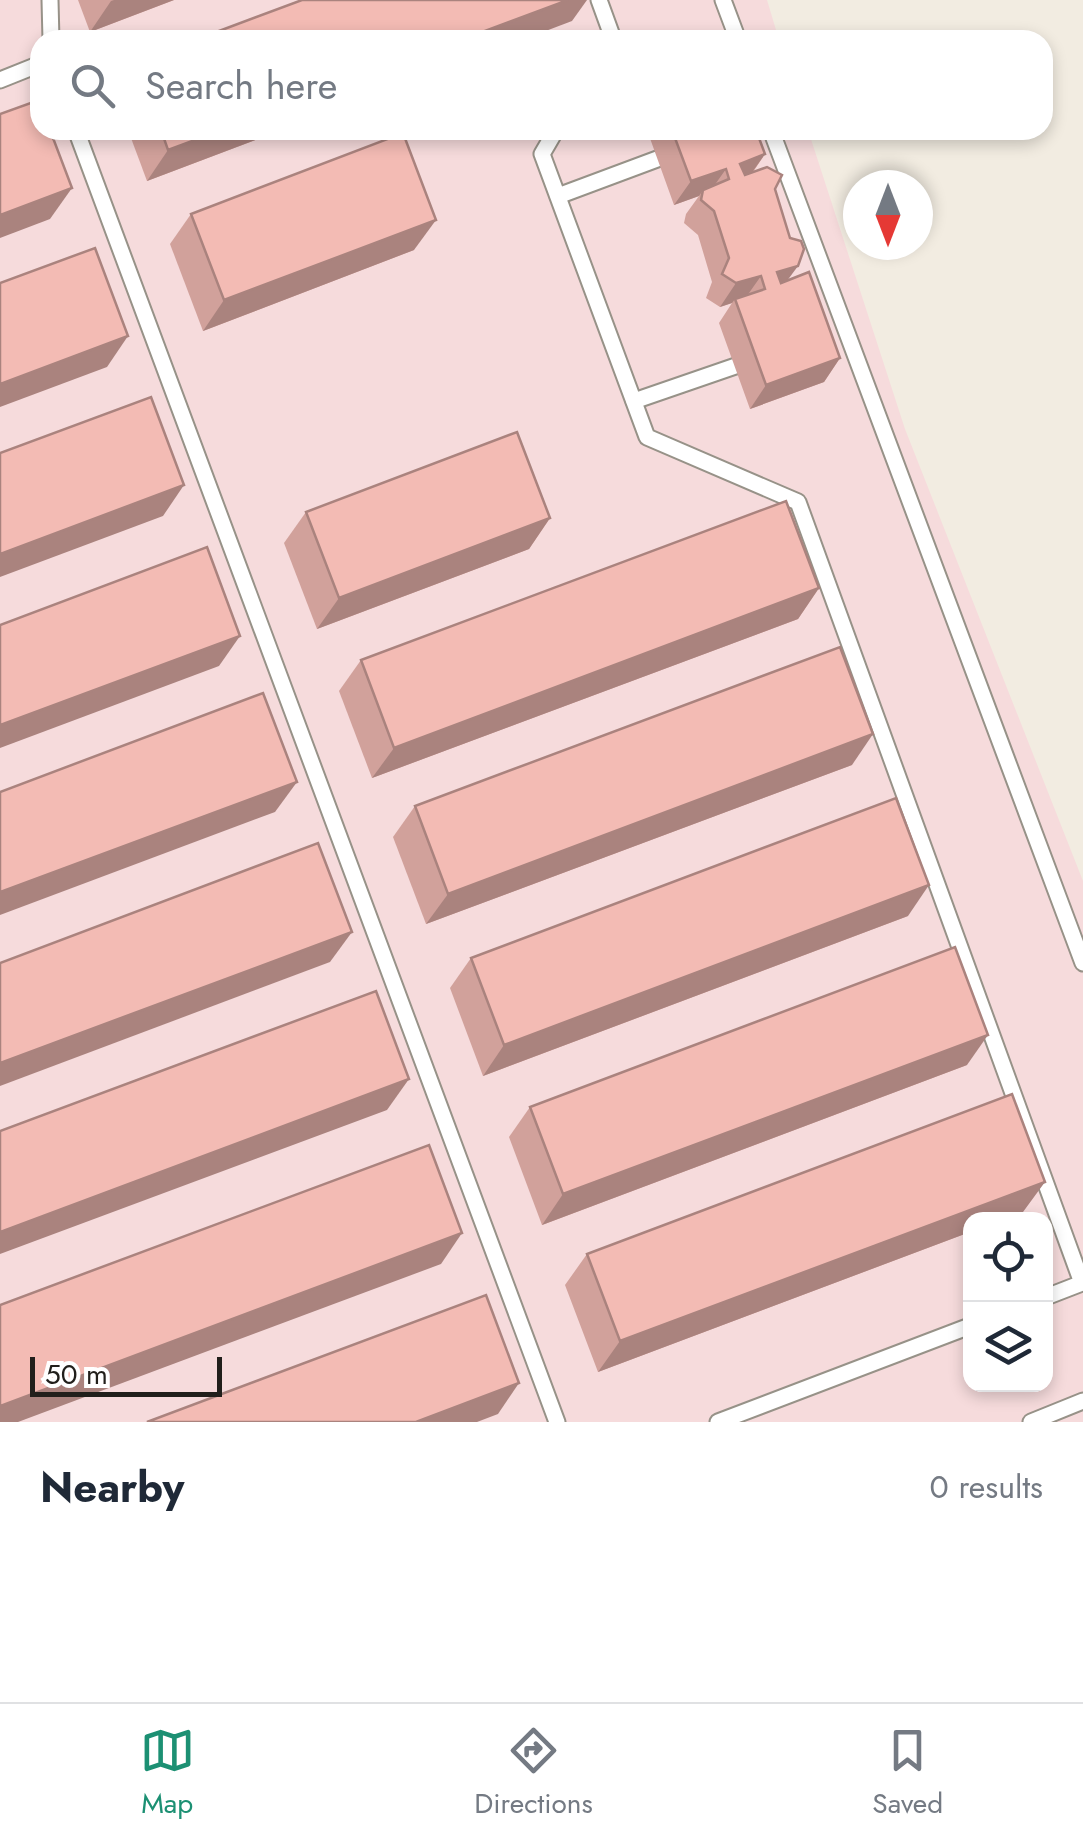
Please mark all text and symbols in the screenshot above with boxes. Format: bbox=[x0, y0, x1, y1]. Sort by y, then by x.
search box bbox=[30, 30, 1053, 140]
icon: search bbox=[65, 58, 120, 113]
text: Search here bbox=[145, 58, 337, 113]
north arrow bbox=[843, 170, 933, 260]
map controls bbox=[963, 1212, 1053, 1392]
button: locate bbox=[963, 1212, 1053, 1302]
button: layers bbox=[963, 1302, 1053, 1392]
scale bar bbox=[30, 1352, 222, 1396]
text: 50 m bbox=[45, 1354, 108, 1395]
text: Nearby bbox=[40, 1457, 184, 1518]
text: 0 results bbox=[930, 1464, 1043, 1510]
tab: Map bbox=[140, 1723, 195, 1824]
tab: Directions bbox=[474, 1723, 593, 1824]
tab: Saved bbox=[872, 1723, 943, 1824]

